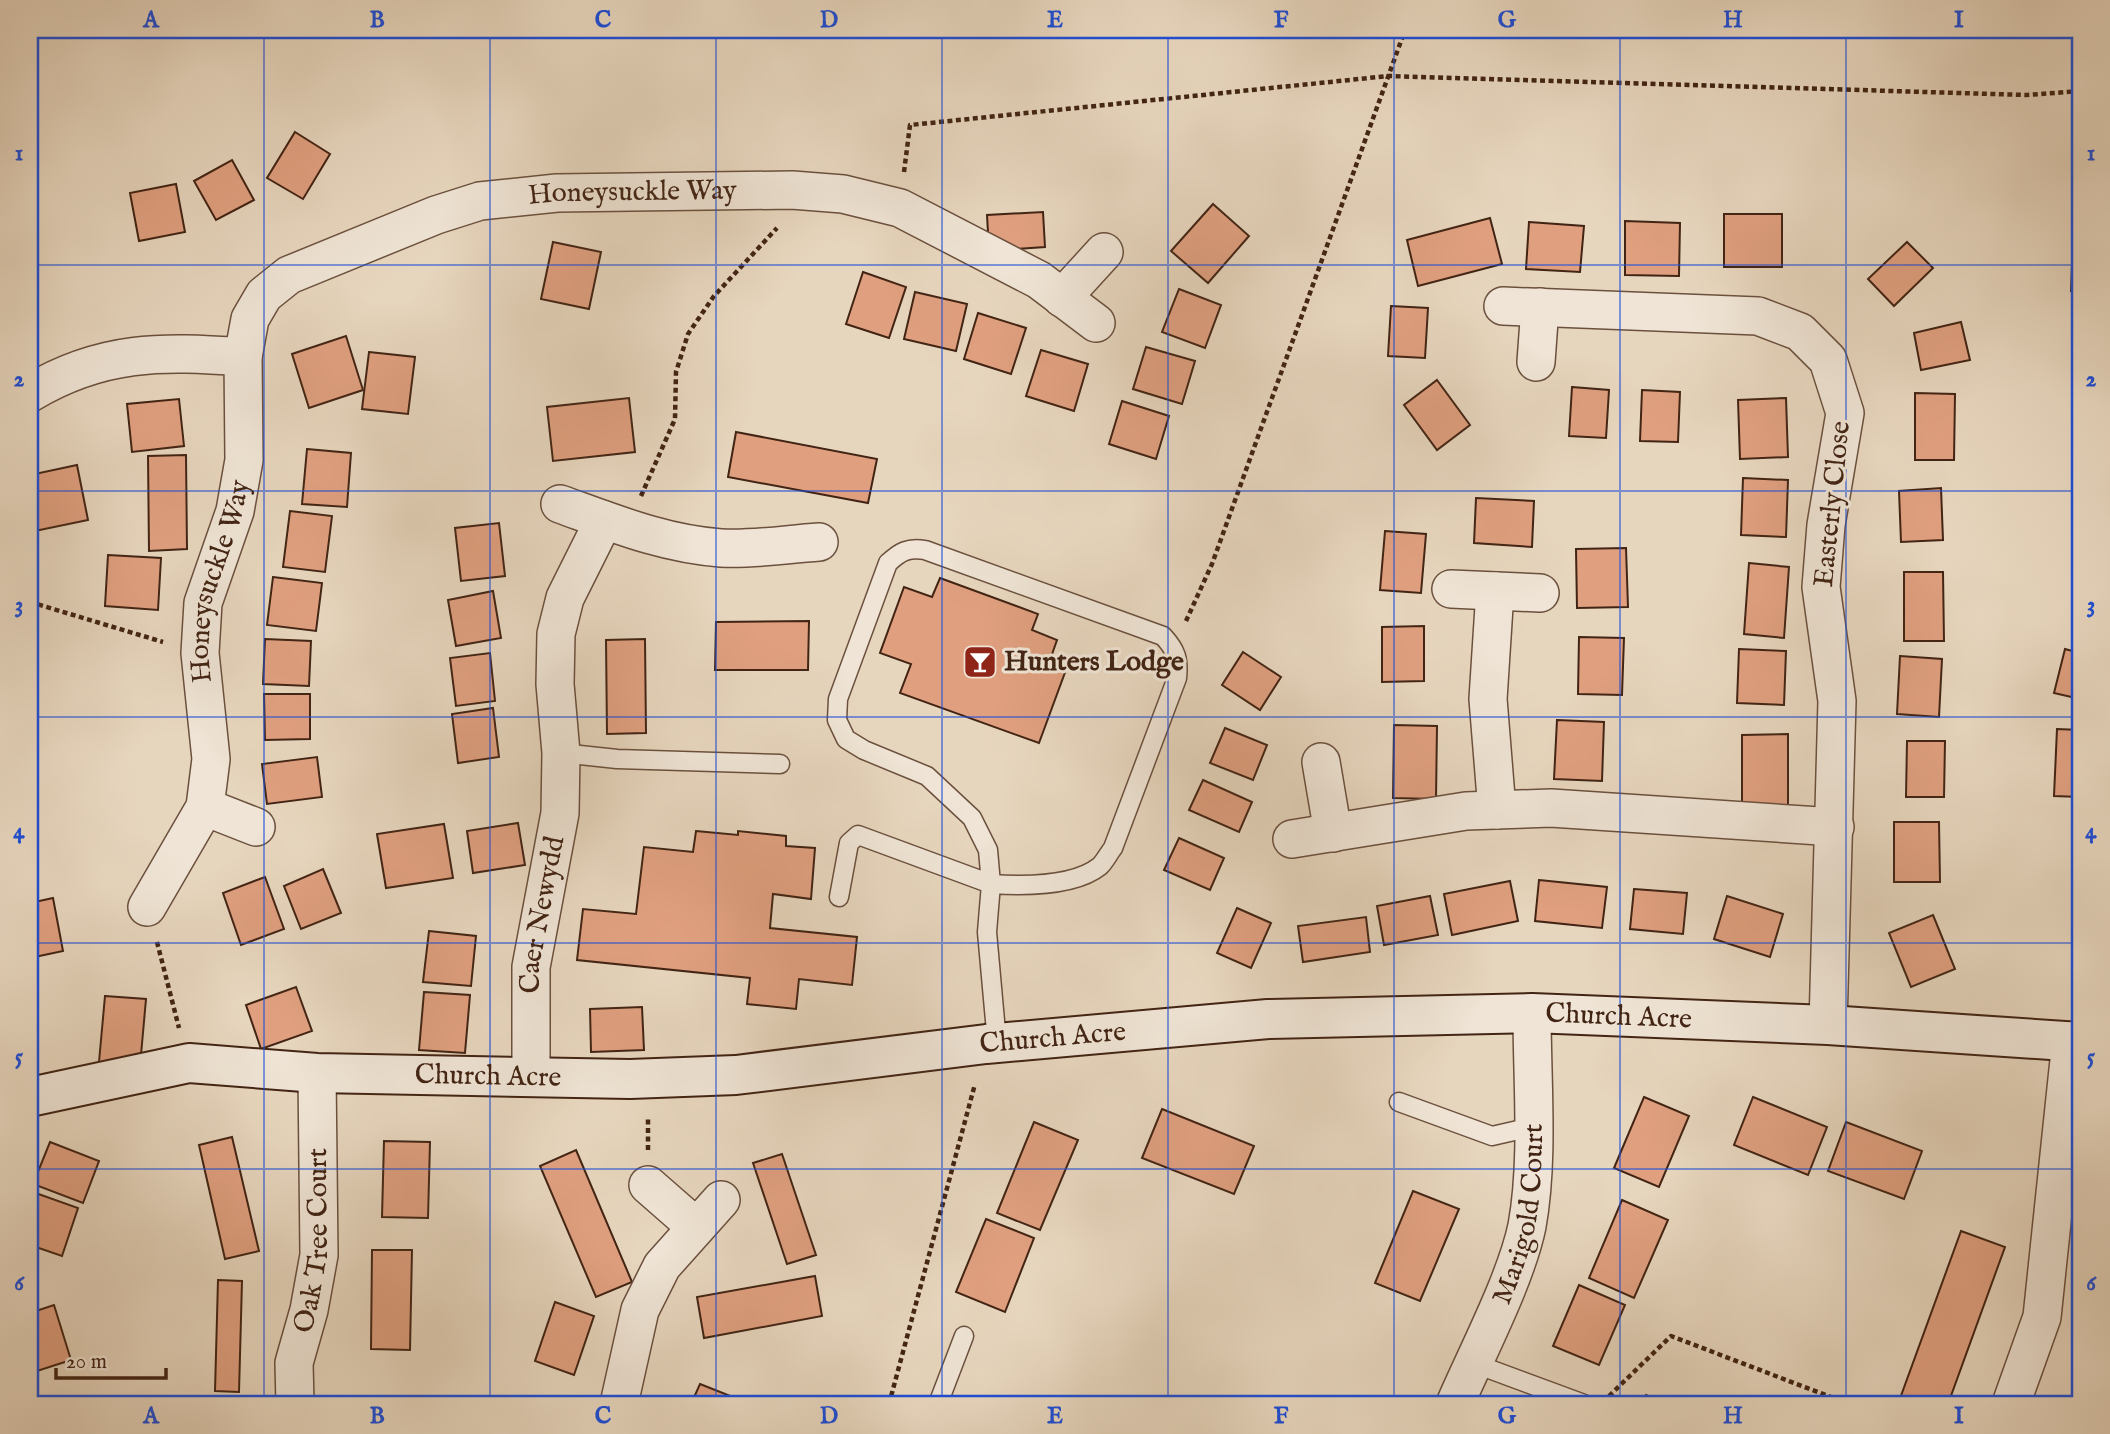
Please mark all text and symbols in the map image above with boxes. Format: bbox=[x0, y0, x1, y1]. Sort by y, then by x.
text: A bbox=[142, 6, 160, 35]
text: B bbox=[369, 6, 385, 35]
text: C bbox=[595, 6, 612, 35]
text: D bbox=[820, 6, 838, 35]
text: E bbox=[1047, 6, 1063, 35]
text: F bbox=[1274, 6, 1289, 35]
text: G bbox=[1498, 6, 1517, 35]
text: H bbox=[1723, 6, 1743, 35]
text: I bbox=[1954, 6, 1964, 35]
text: 1 bbox=[15, 139, 23, 168]
text: 1 bbox=[2087, 139, 2095, 168]
street label: Honeysuckle Way bbox=[526, 173, 737, 213]
text: 2 bbox=[14, 365, 25, 394]
text: 2 bbox=[2086, 365, 2097, 394]
street label: Easterly Close bbox=[1807, 419, 1859, 589]
street label: Honeysuckle Way bbox=[182, 477, 258, 685]
text: 3 bbox=[15, 591, 23, 620]
text: 3 bbox=[2087, 591, 2095, 620]
bar icon: Hunters Lodge bbox=[961, 643, 999, 681]
place label: Hunters Lodge bbox=[1004, 645, 1184, 680]
text: 4 bbox=[13, 817, 25, 846]
text: 4 bbox=[2085, 817, 2097, 846]
street label: Caer Newydd bbox=[514, 833, 573, 994]
street label: Church Acre bbox=[1545, 996, 1693, 1037]
street label: Church Acre bbox=[978, 1014, 1127, 1062]
text: 5 bbox=[15, 1043, 24, 1072]
text: 5 bbox=[2087, 1043, 2096, 1072]
street label: Church Acre bbox=[414, 1057, 562, 1095]
street label: Marigold Court bbox=[1485, 1123, 1552, 1310]
street label: Oak Tree Court bbox=[286, 1147, 337, 1337]
text: 6 bbox=[14, 1269, 25, 1298]
text: 6 bbox=[2086, 1269, 2097, 1298]
scale bar bbox=[56, 1336, 166, 1380]
text: 20 m bbox=[66, 1349, 107, 1376]
text: A bbox=[142, 1402, 160, 1431]
text: B bbox=[369, 1402, 385, 1431]
text: C bbox=[595, 1402, 612, 1431]
text: D bbox=[820, 1402, 838, 1431]
text: E bbox=[1047, 1402, 1063, 1431]
text: F bbox=[1274, 1402, 1289, 1431]
text: G bbox=[1498, 1402, 1517, 1431]
text: H bbox=[1723, 1402, 1743, 1431]
text: I bbox=[1954, 1402, 1964, 1431]

